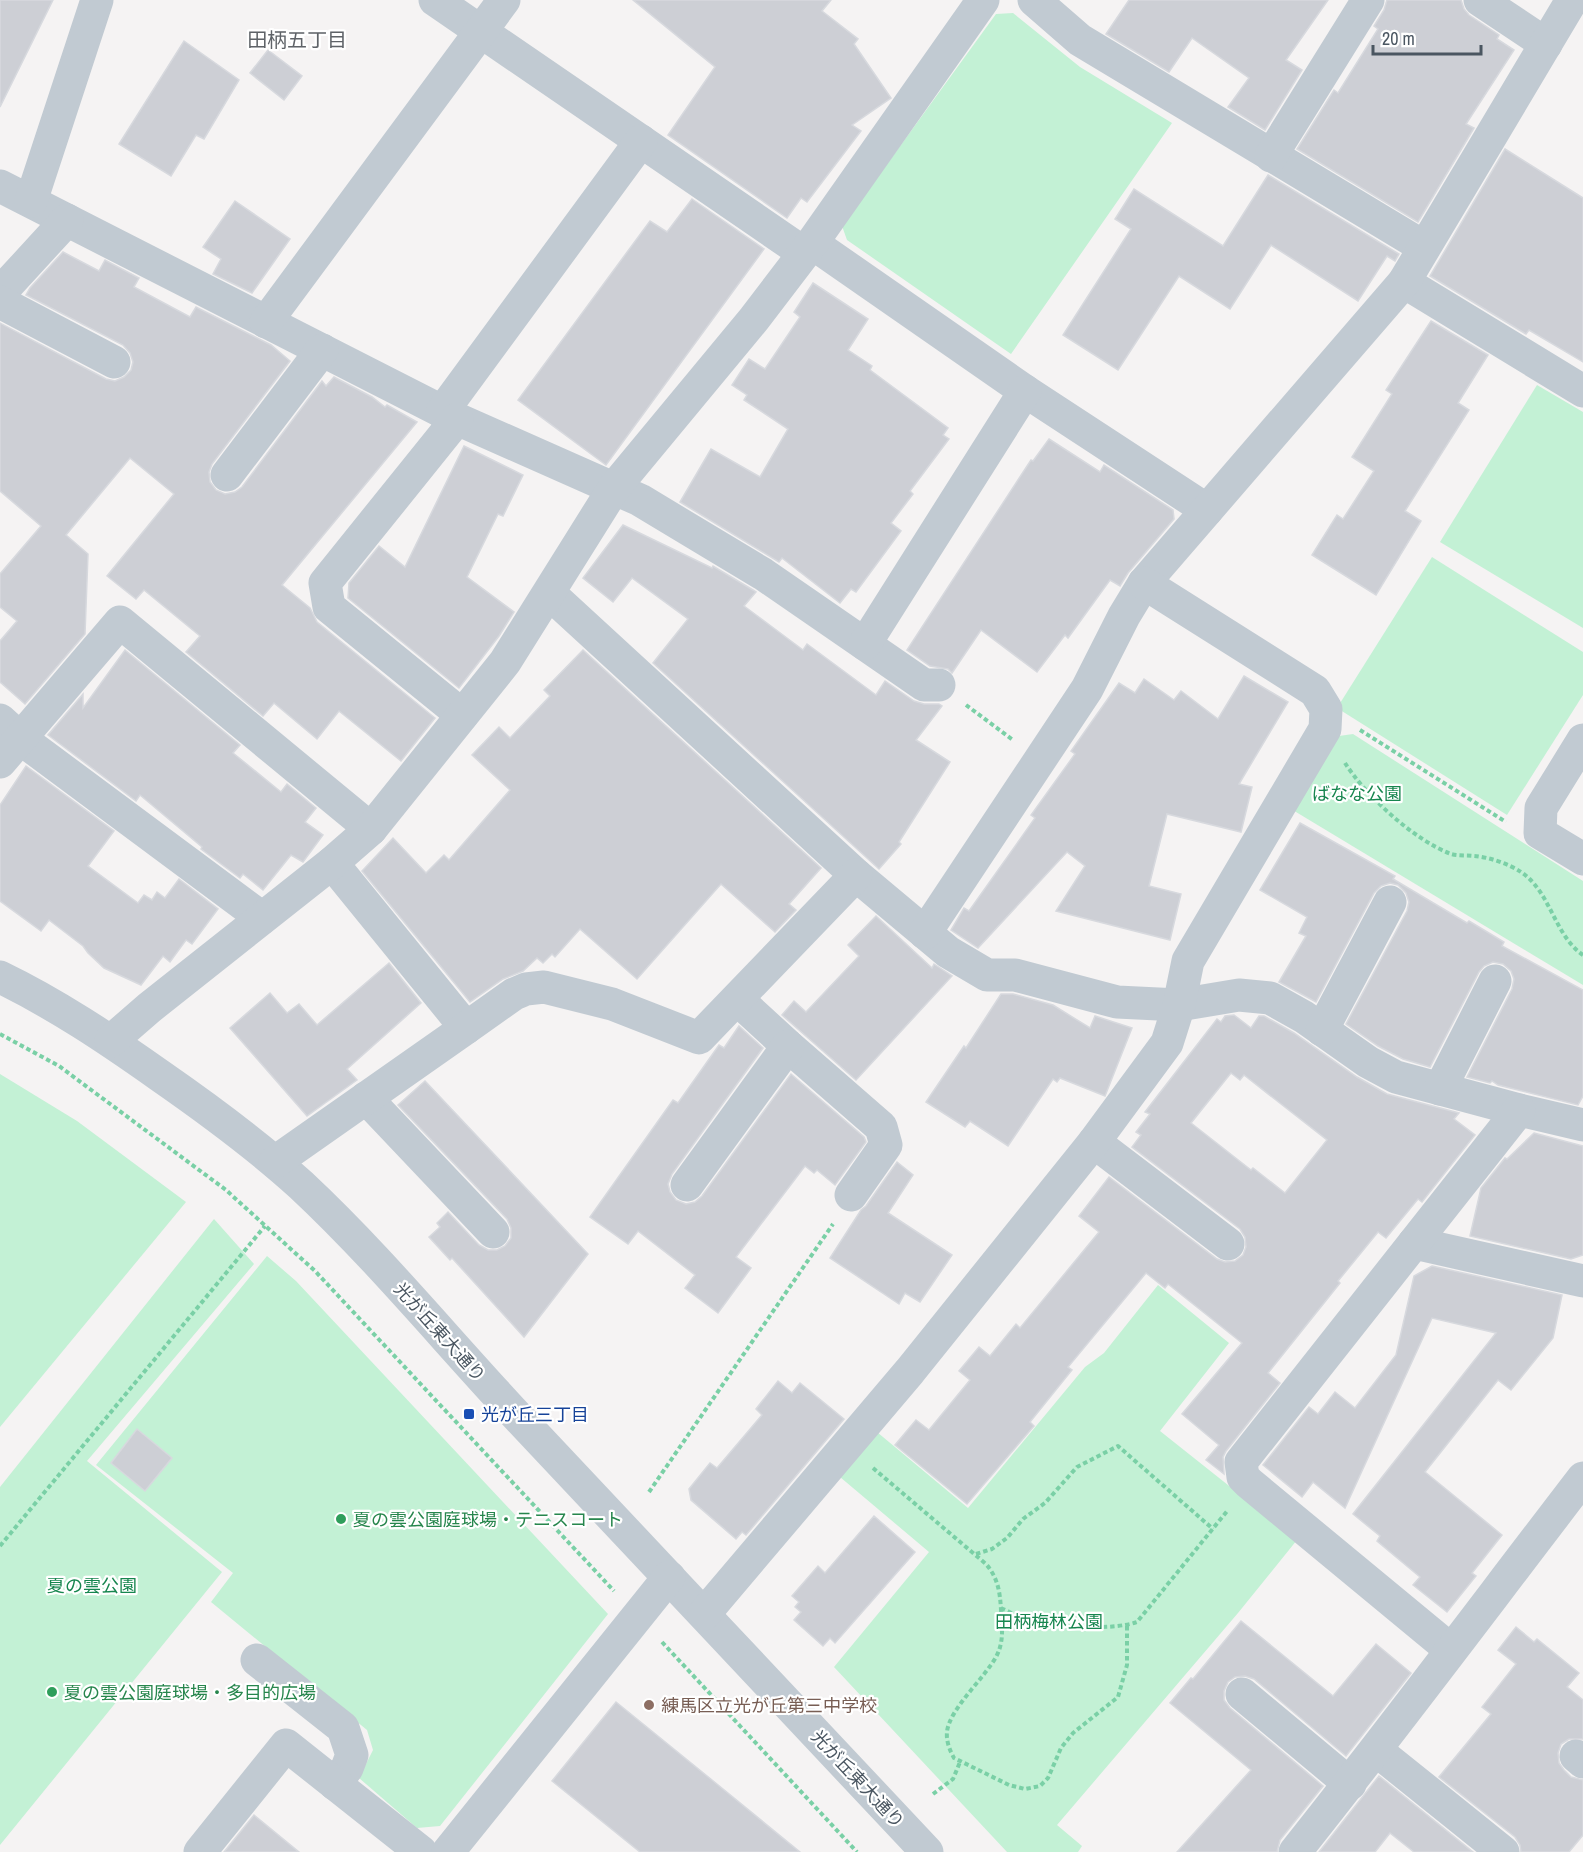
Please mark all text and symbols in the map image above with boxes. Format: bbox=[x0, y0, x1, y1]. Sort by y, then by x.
scale bar bbox=[1373, 18, 1481, 56]
district label: 田柄五丁目 bbox=[247, 26, 347, 53]
text: 20 m bbox=[1382, 26, 1415, 51]
park label: ばなな公園 bbox=[1312, 781, 1402, 806]
street label: 光が丘東大通り bbox=[389, 1277, 491, 1387]
place label: 光が丘三丁目 bbox=[481, 1402, 589, 1427]
marker: 光が丘三丁目 bbox=[462, 1407, 476, 1421]
place label: 夏の雲公園庭球場・テニスコート bbox=[353, 1507, 623, 1532]
marker: 夏の雲公園庭球場・テニスコート bbox=[334, 1512, 348, 1526]
park label: 夏の雲公園 bbox=[47, 1573, 137, 1598]
park label: 田柄梅林公園 bbox=[995, 1609, 1103, 1634]
place label: 夏の雲公園庭球場・多目的広場 bbox=[64, 1680, 316, 1705]
marker: 夏の雲公園庭球場・多目的広場 bbox=[45, 1685, 59, 1699]
place label: 練馬区立光が丘第三中学校 bbox=[661, 1693, 877, 1718]
marker: 練馬区立光が丘第三中学校 bbox=[642, 1698, 656, 1712]
street label: 光が丘東大通り bbox=[806, 1724, 910, 1834]

